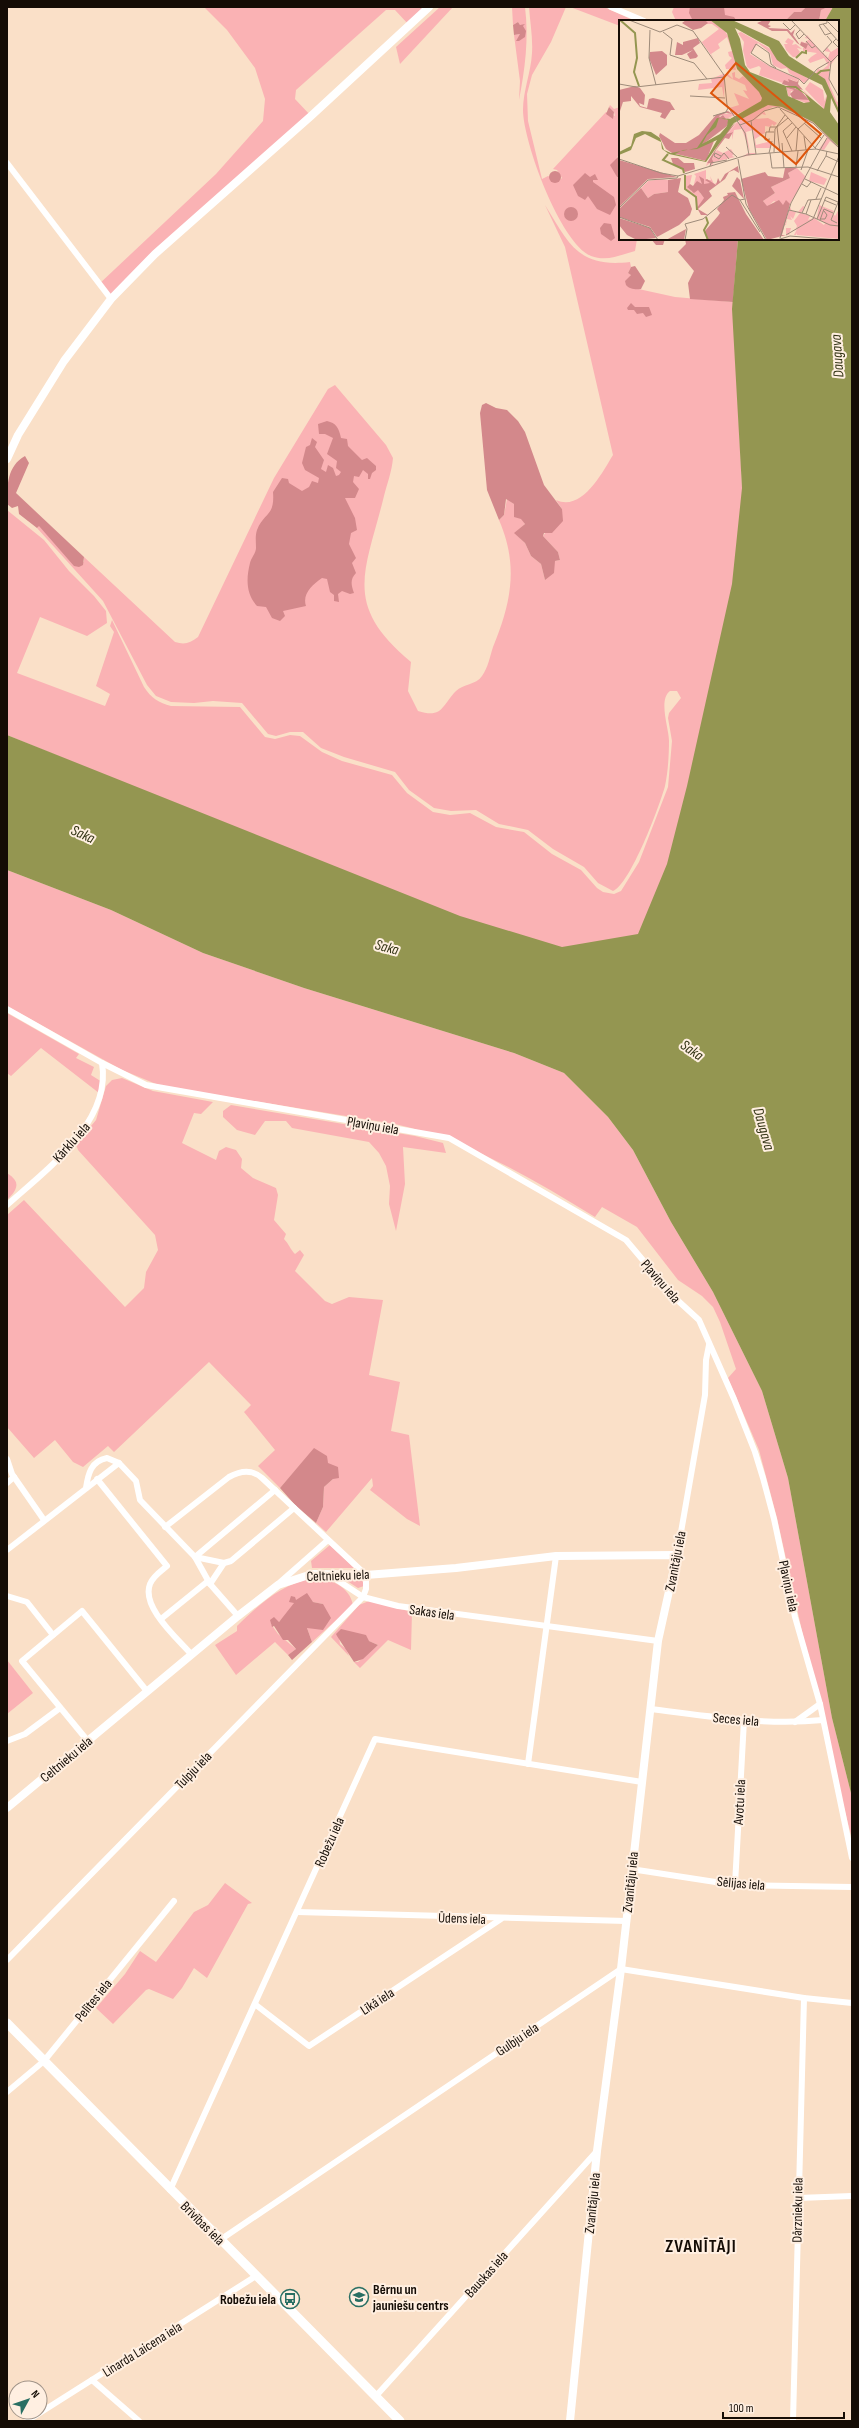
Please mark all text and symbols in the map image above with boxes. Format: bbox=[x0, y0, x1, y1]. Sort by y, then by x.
inset map bbox=[619, 20, 839, 240]
water label: Daugava bbox=[827, 334, 848, 378]
water label: Saka bbox=[68, 821, 98, 848]
water label: Saka bbox=[373, 935, 401, 960]
water label: Saka bbox=[677, 1036, 707, 1065]
water label: Daugava bbox=[748, 1106, 779, 1153]
street label: Pļaviņu iela bbox=[346, 1113, 400, 1138]
street label: Kārklu iela bbox=[49, 1119, 94, 1166]
street label: Pļaviņu iela bbox=[637, 1256, 684, 1307]
street label: Zvanītāju iela bbox=[661, 1529, 690, 1593]
street label: Pļaviņu iela bbox=[775, 1559, 802, 1613]
street label: Celtnieku iela bbox=[306, 1566, 370, 1585]
street label: Sakas iela bbox=[408, 1601, 456, 1624]
street label: Seces iela bbox=[712, 1709, 760, 1730]
street label: Celtnieku iela bbox=[37, 1733, 96, 1786]
street label: Tulpju iela bbox=[171, 1748, 215, 1793]
street label: Avotu iela bbox=[730, 1779, 749, 1826]
street label: Robežu iela bbox=[311, 1815, 348, 1870]
street label: Zvanītāju iela bbox=[619, 1851, 642, 1913]
street label: Sēlijas iela bbox=[716, 1873, 766, 1894]
street label: Ūdens iela bbox=[438, 1909, 486, 1928]
street label: Pelītes iela bbox=[71, 1976, 116, 2025]
street label: Līkā iela bbox=[357, 1984, 397, 2019]
street label: Gulbju iela bbox=[493, 2019, 542, 2060]
street label: Zvanītāju iela bbox=[581, 2172, 604, 2234]
street label: Dārznieku iela bbox=[788, 2177, 807, 2243]
street label: Brīvības iela bbox=[177, 2198, 228, 2249]
district label: ZVANĪTĀJI bbox=[665, 2236, 737, 2257]
street label: Bauskas iela bbox=[461, 2248, 512, 2301]
place label: Bērnu un jauniešu centrs bbox=[372, 2281, 449, 2314]
school or university icon: Bērnu un jauniešu centrs bbox=[348, 2286, 370, 2308]
bus stop icon: Robežu iela bbox=[279, 2288, 301, 2310]
place label: Robežu iela bbox=[220, 2291, 276, 2308]
street label: Linarda Laicena iela bbox=[99, 2318, 185, 2381]
north arrow bbox=[8, 2380, 48, 2420]
text: N bbox=[28, 2387, 42, 2400]
scale bar bbox=[723, 2394, 844, 2420]
text: 100 m bbox=[729, 2401, 754, 2416]

